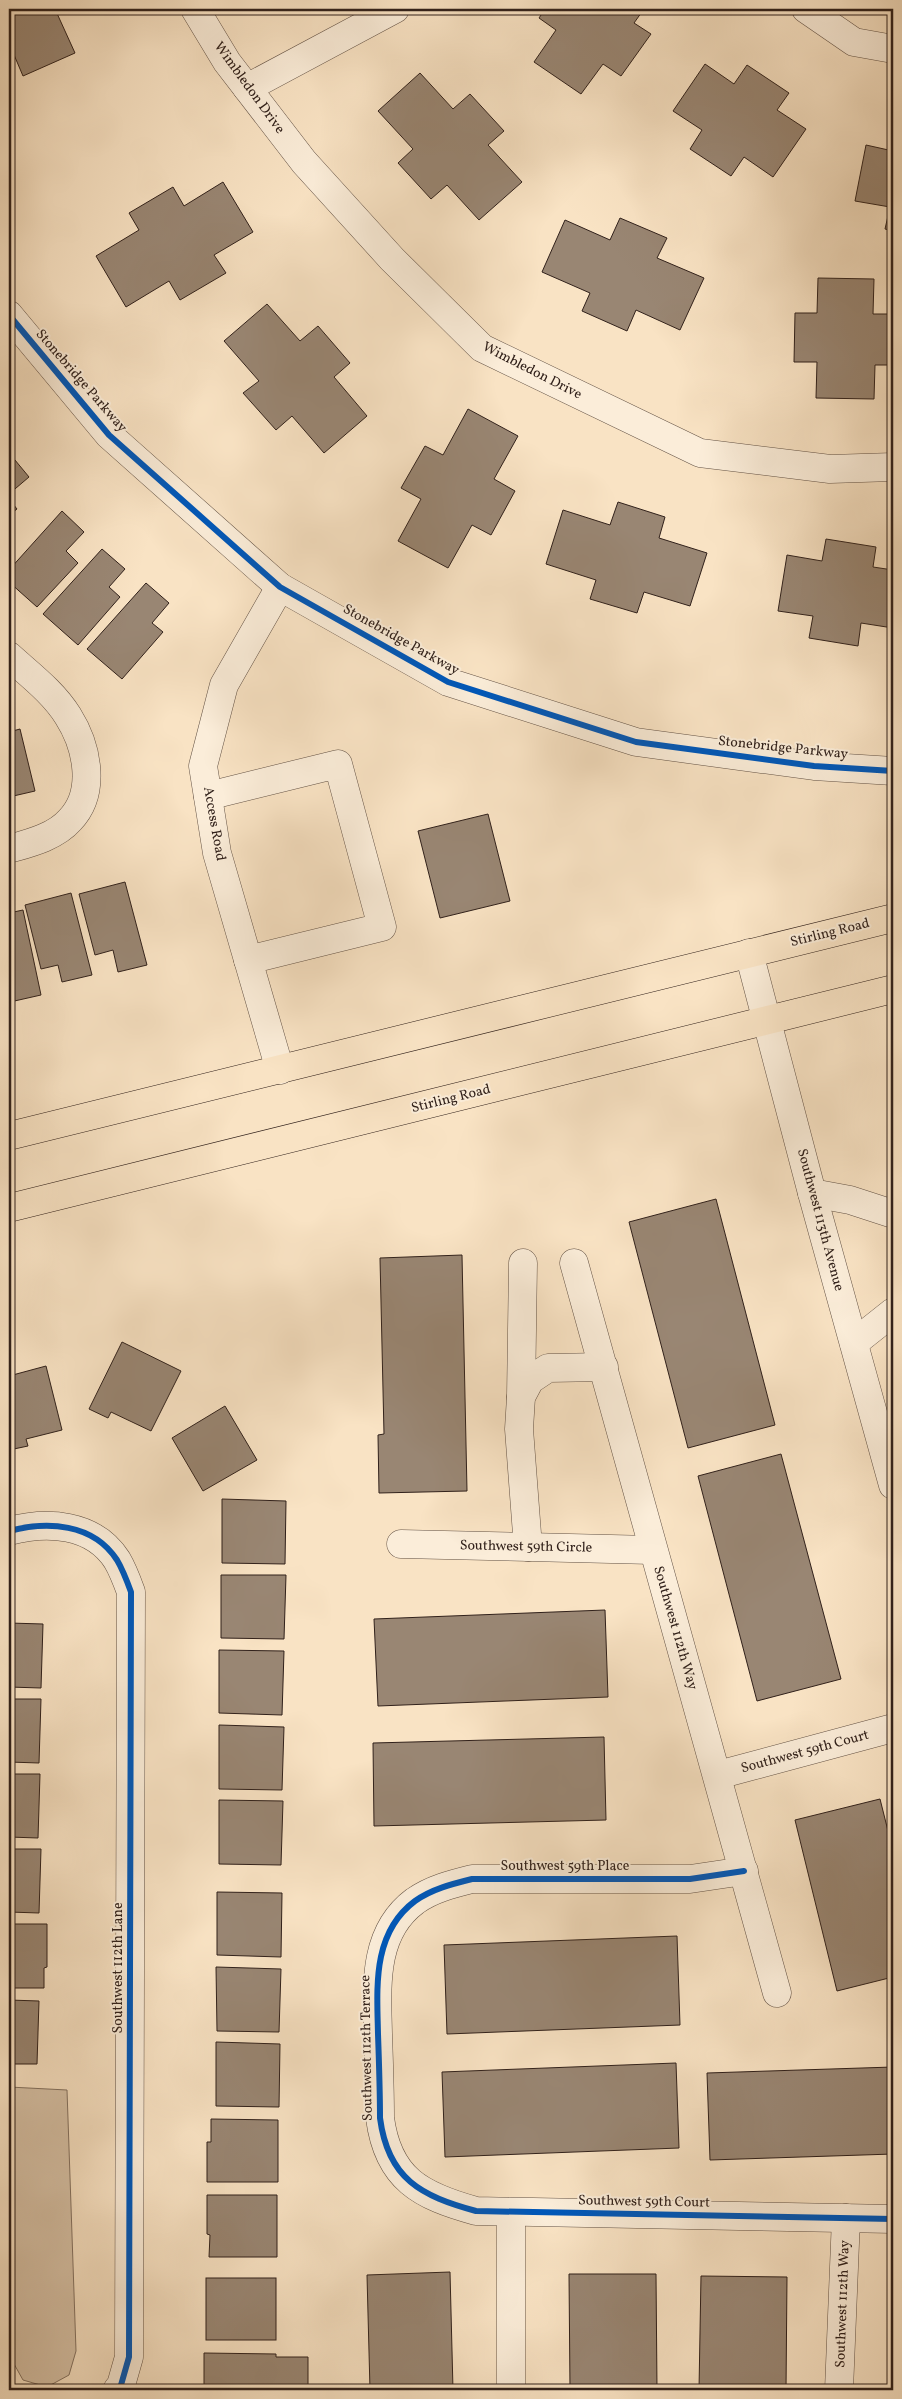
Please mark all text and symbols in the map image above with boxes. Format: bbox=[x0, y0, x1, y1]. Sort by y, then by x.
street label: Wimbledon Drive bbox=[209, 38, 289, 138]
street label: Stonebridge Parkway bbox=[31, 325, 131, 437]
street label: Wimbledon Drive bbox=[479, 338, 585, 404]
street label: Stonebridge Parkway bbox=[339, 600, 463, 680]
street label: Stonebridge Parkway bbox=[717, 732, 849, 764]
street label: Access Road bbox=[198, 785, 230, 863]
street label: Stirling Road bbox=[788, 914, 872, 952]
street label: Stirling Road bbox=[409, 1080, 493, 1118]
street label: Southwest 113th Avenue bbox=[792, 1147, 848, 1294]
street label: Southwest 59th Circle bbox=[460, 1536, 593, 1558]
street label: Southwest 112th Way bbox=[648, 1564, 702, 1693]
street label: Southwest 59th Court bbox=[739, 1726, 871, 1778]
street label: Southwest 59th Place bbox=[501, 1857, 630, 1876]
street label: Southwest 112th Lane bbox=[109, 1902, 128, 2034]
street label: Southwest 112th Terrace bbox=[356, 1974, 378, 2121]
street label: Southwest 59th Court bbox=[578, 2191, 710, 2213]
street label: Southwest 112th Way bbox=[831, 2239, 855, 2368]

